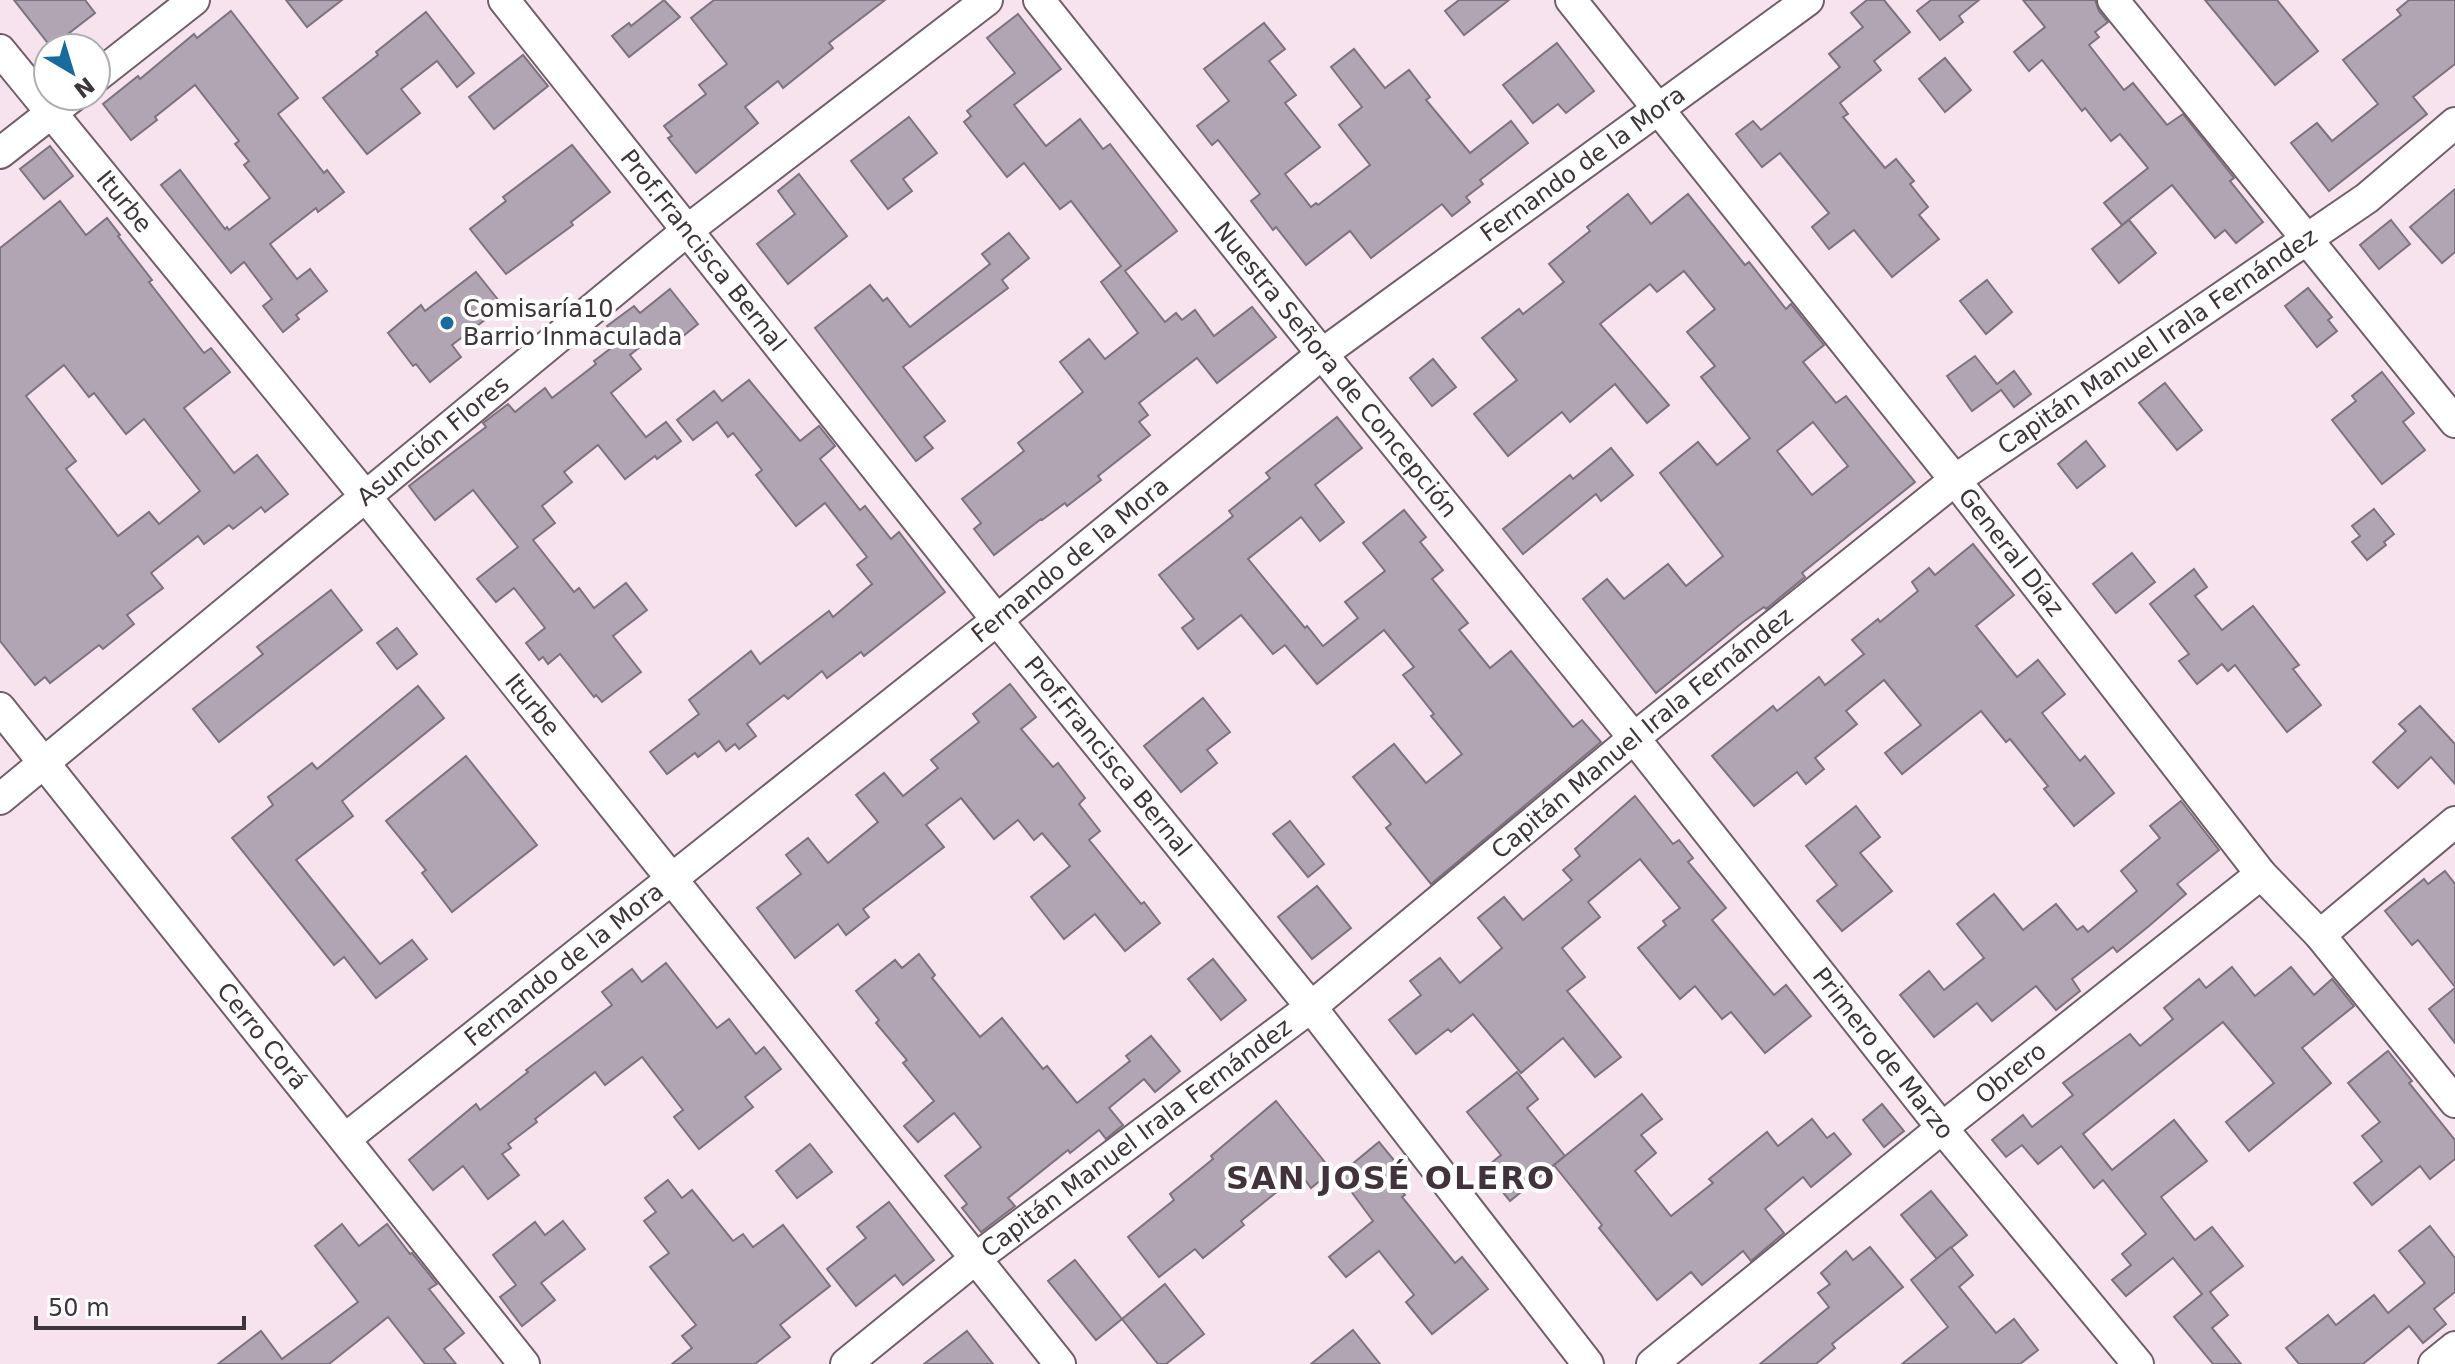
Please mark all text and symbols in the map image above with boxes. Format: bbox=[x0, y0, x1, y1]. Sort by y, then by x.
north arrow bbox=[32, 32, 112, 112]
text: N bbox=[69, 72, 99, 103]
street label: Fernando de la Mora bbox=[1475, 80, 1691, 248]
street label: Prof.Francisca Bernal bbox=[615, 144, 792, 357]
street label: Iturbe bbox=[91, 165, 158, 238]
street label: Nuestra Señora de Concepción bbox=[1208, 216, 1463, 523]
street label: Capitán Manuel Irala Fernández bbox=[1993, 222, 2322, 460]
place label: Comisaría10 Barrio Inmaculada bbox=[463, 295, 683, 351]
marker: Comisaría10 Barrio Inmaculada bbox=[438, 314, 456, 332]
street label: Asunción Flores bbox=[351, 370, 515, 512]
street label: Fernando de la Mora bbox=[966, 471, 1174, 649]
street label: General Díaz bbox=[1952, 482, 2070, 622]
street label: Capitán Manuel Irala Fernández bbox=[1486, 602, 1798, 865]
street label: Prof.Francisca Bernal bbox=[1018, 651, 1197, 862]
street label: Iturbe bbox=[499, 668, 566, 742]
street label: Fernando de la Mora bbox=[459, 877, 669, 1052]
street label: Primero de Marzo bbox=[1807, 962, 1959, 1145]
street label: Cerro Corá bbox=[211, 977, 313, 1095]
street label: Capitán Manuel Irala Fernández bbox=[976, 1013, 1297, 1263]
street label: Obrero bbox=[1970, 1037, 2052, 1110]
district label: SAN JOSÉ OLERO bbox=[1226, 1159, 1556, 1197]
scale bar bbox=[36, 1280, 244, 1330]
text: 50 m bbox=[48, 1294, 110, 1322]

